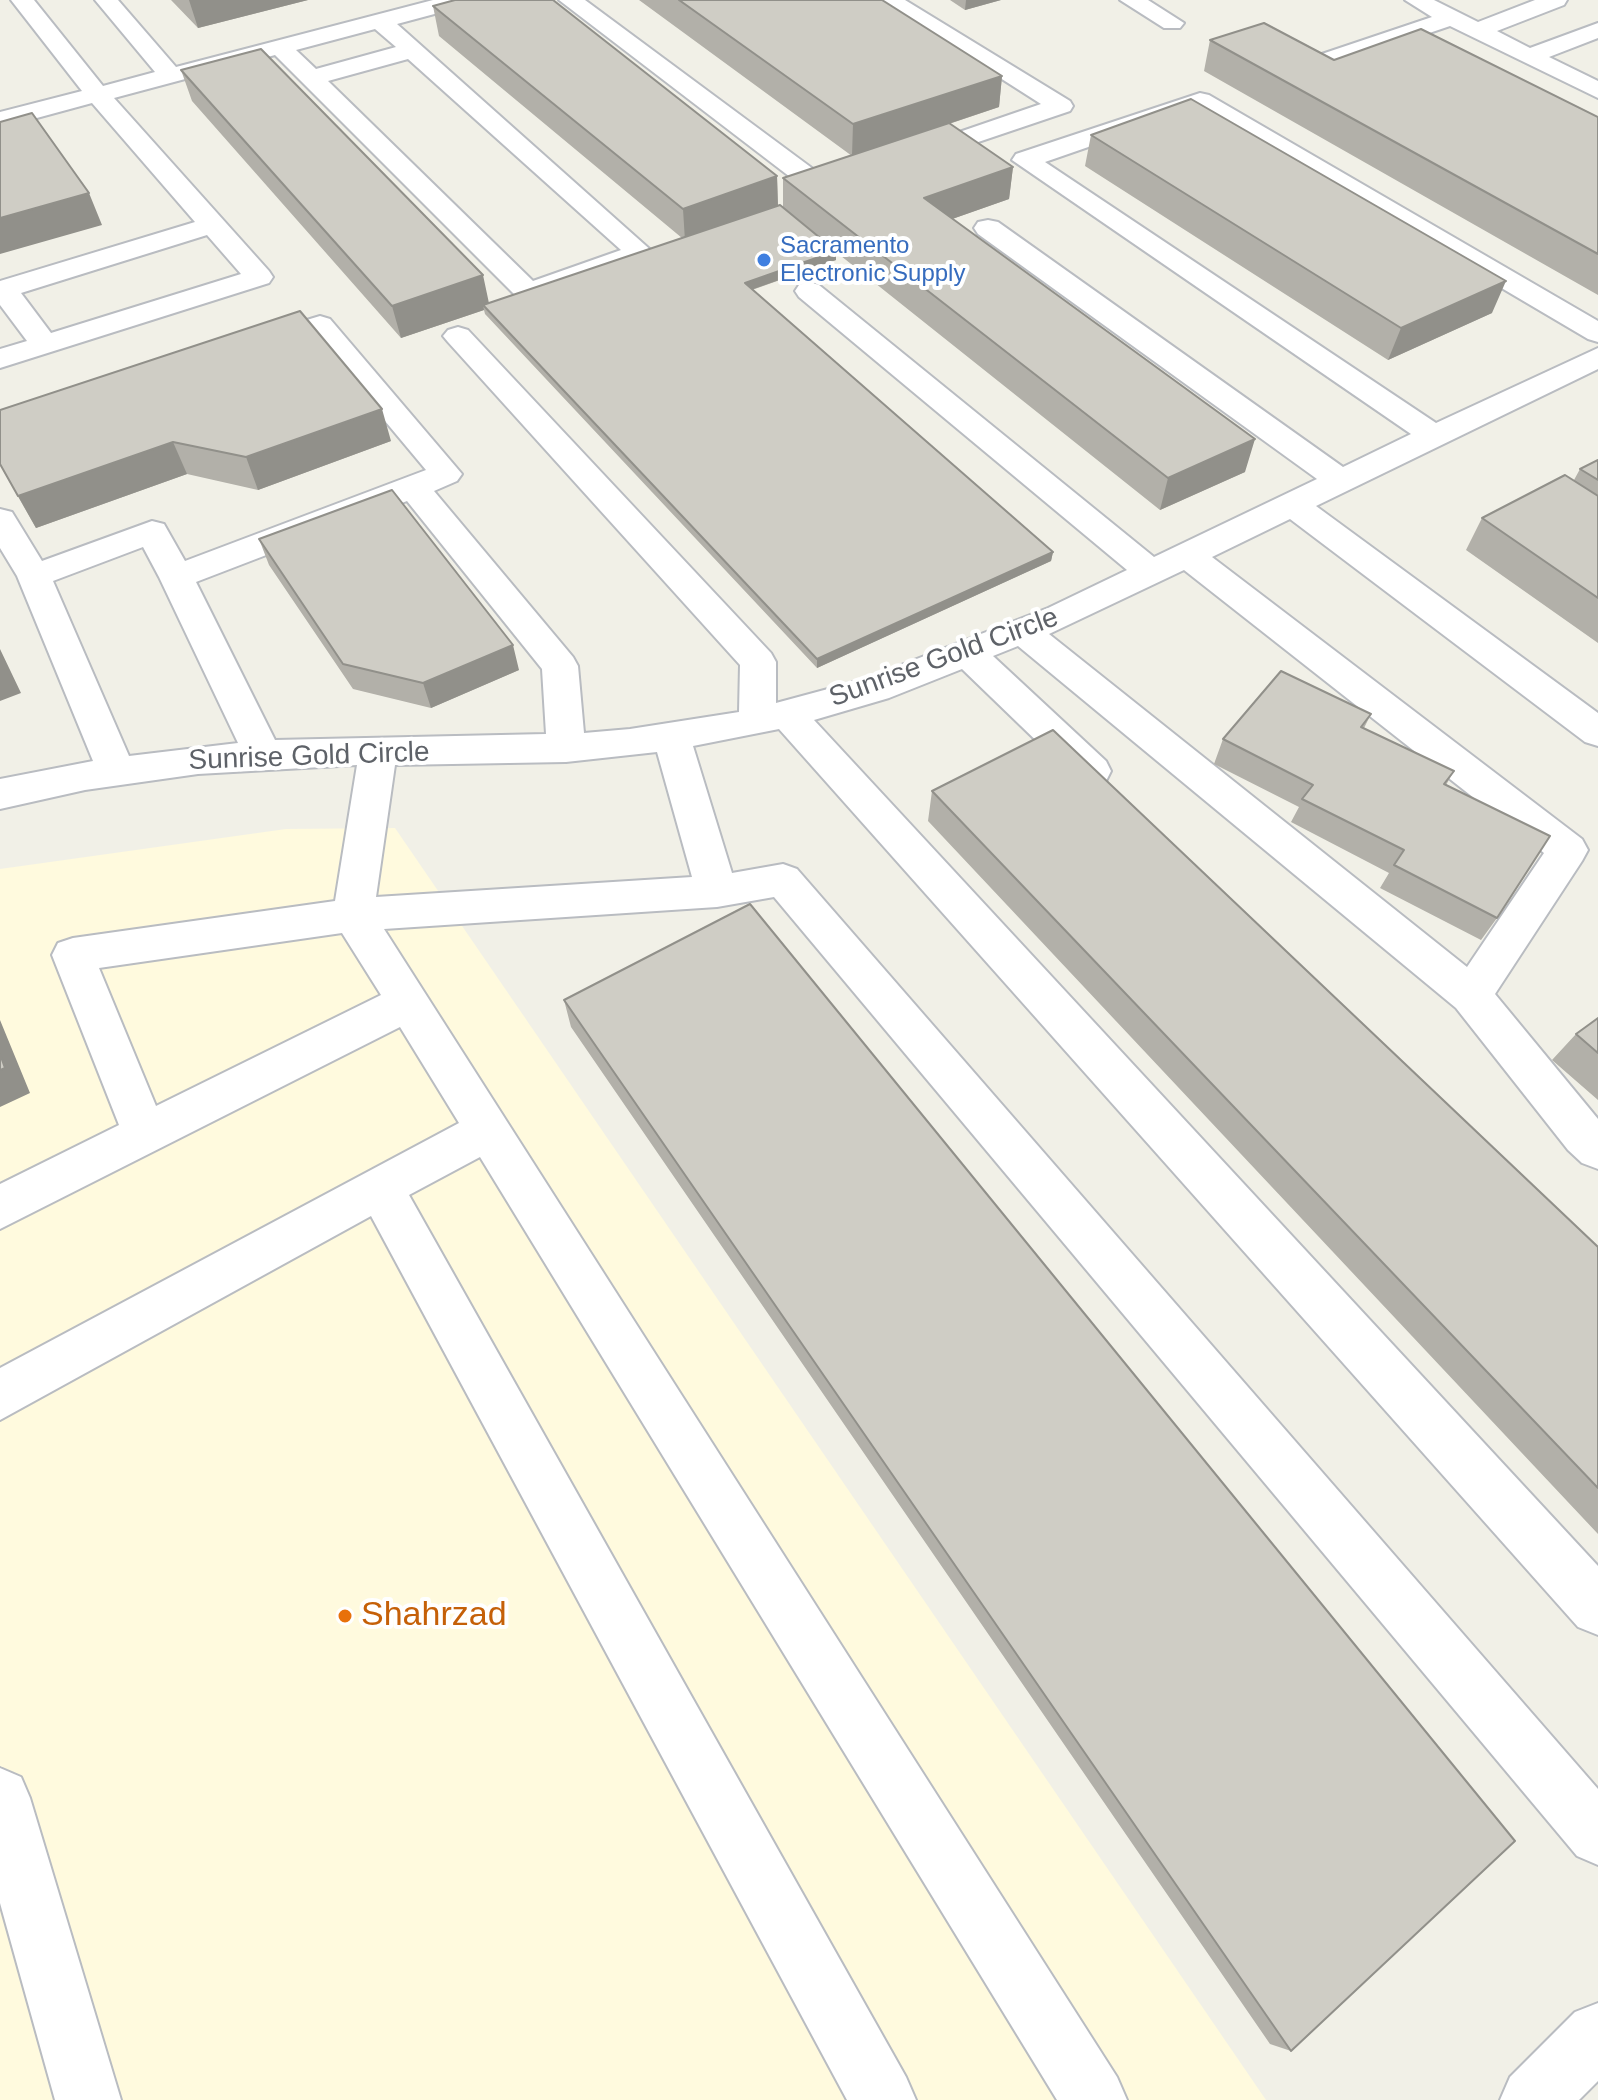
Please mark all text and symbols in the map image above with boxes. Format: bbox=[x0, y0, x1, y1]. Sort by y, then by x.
place label: Sacramento Electronic Supply bbox=[780, 232, 965, 288]
marker: Sacramento Electronic Supply bbox=[755, 251, 773, 269]
street label: Sunrise Gold Circle bbox=[825, 601, 1063, 715]
street label: Sunrise Gold Circle bbox=[188, 736, 430, 778]
place label: Shahrzad bbox=[361, 1596, 507, 1636]
marker: Shahrzad bbox=[336, 1607, 354, 1625]

